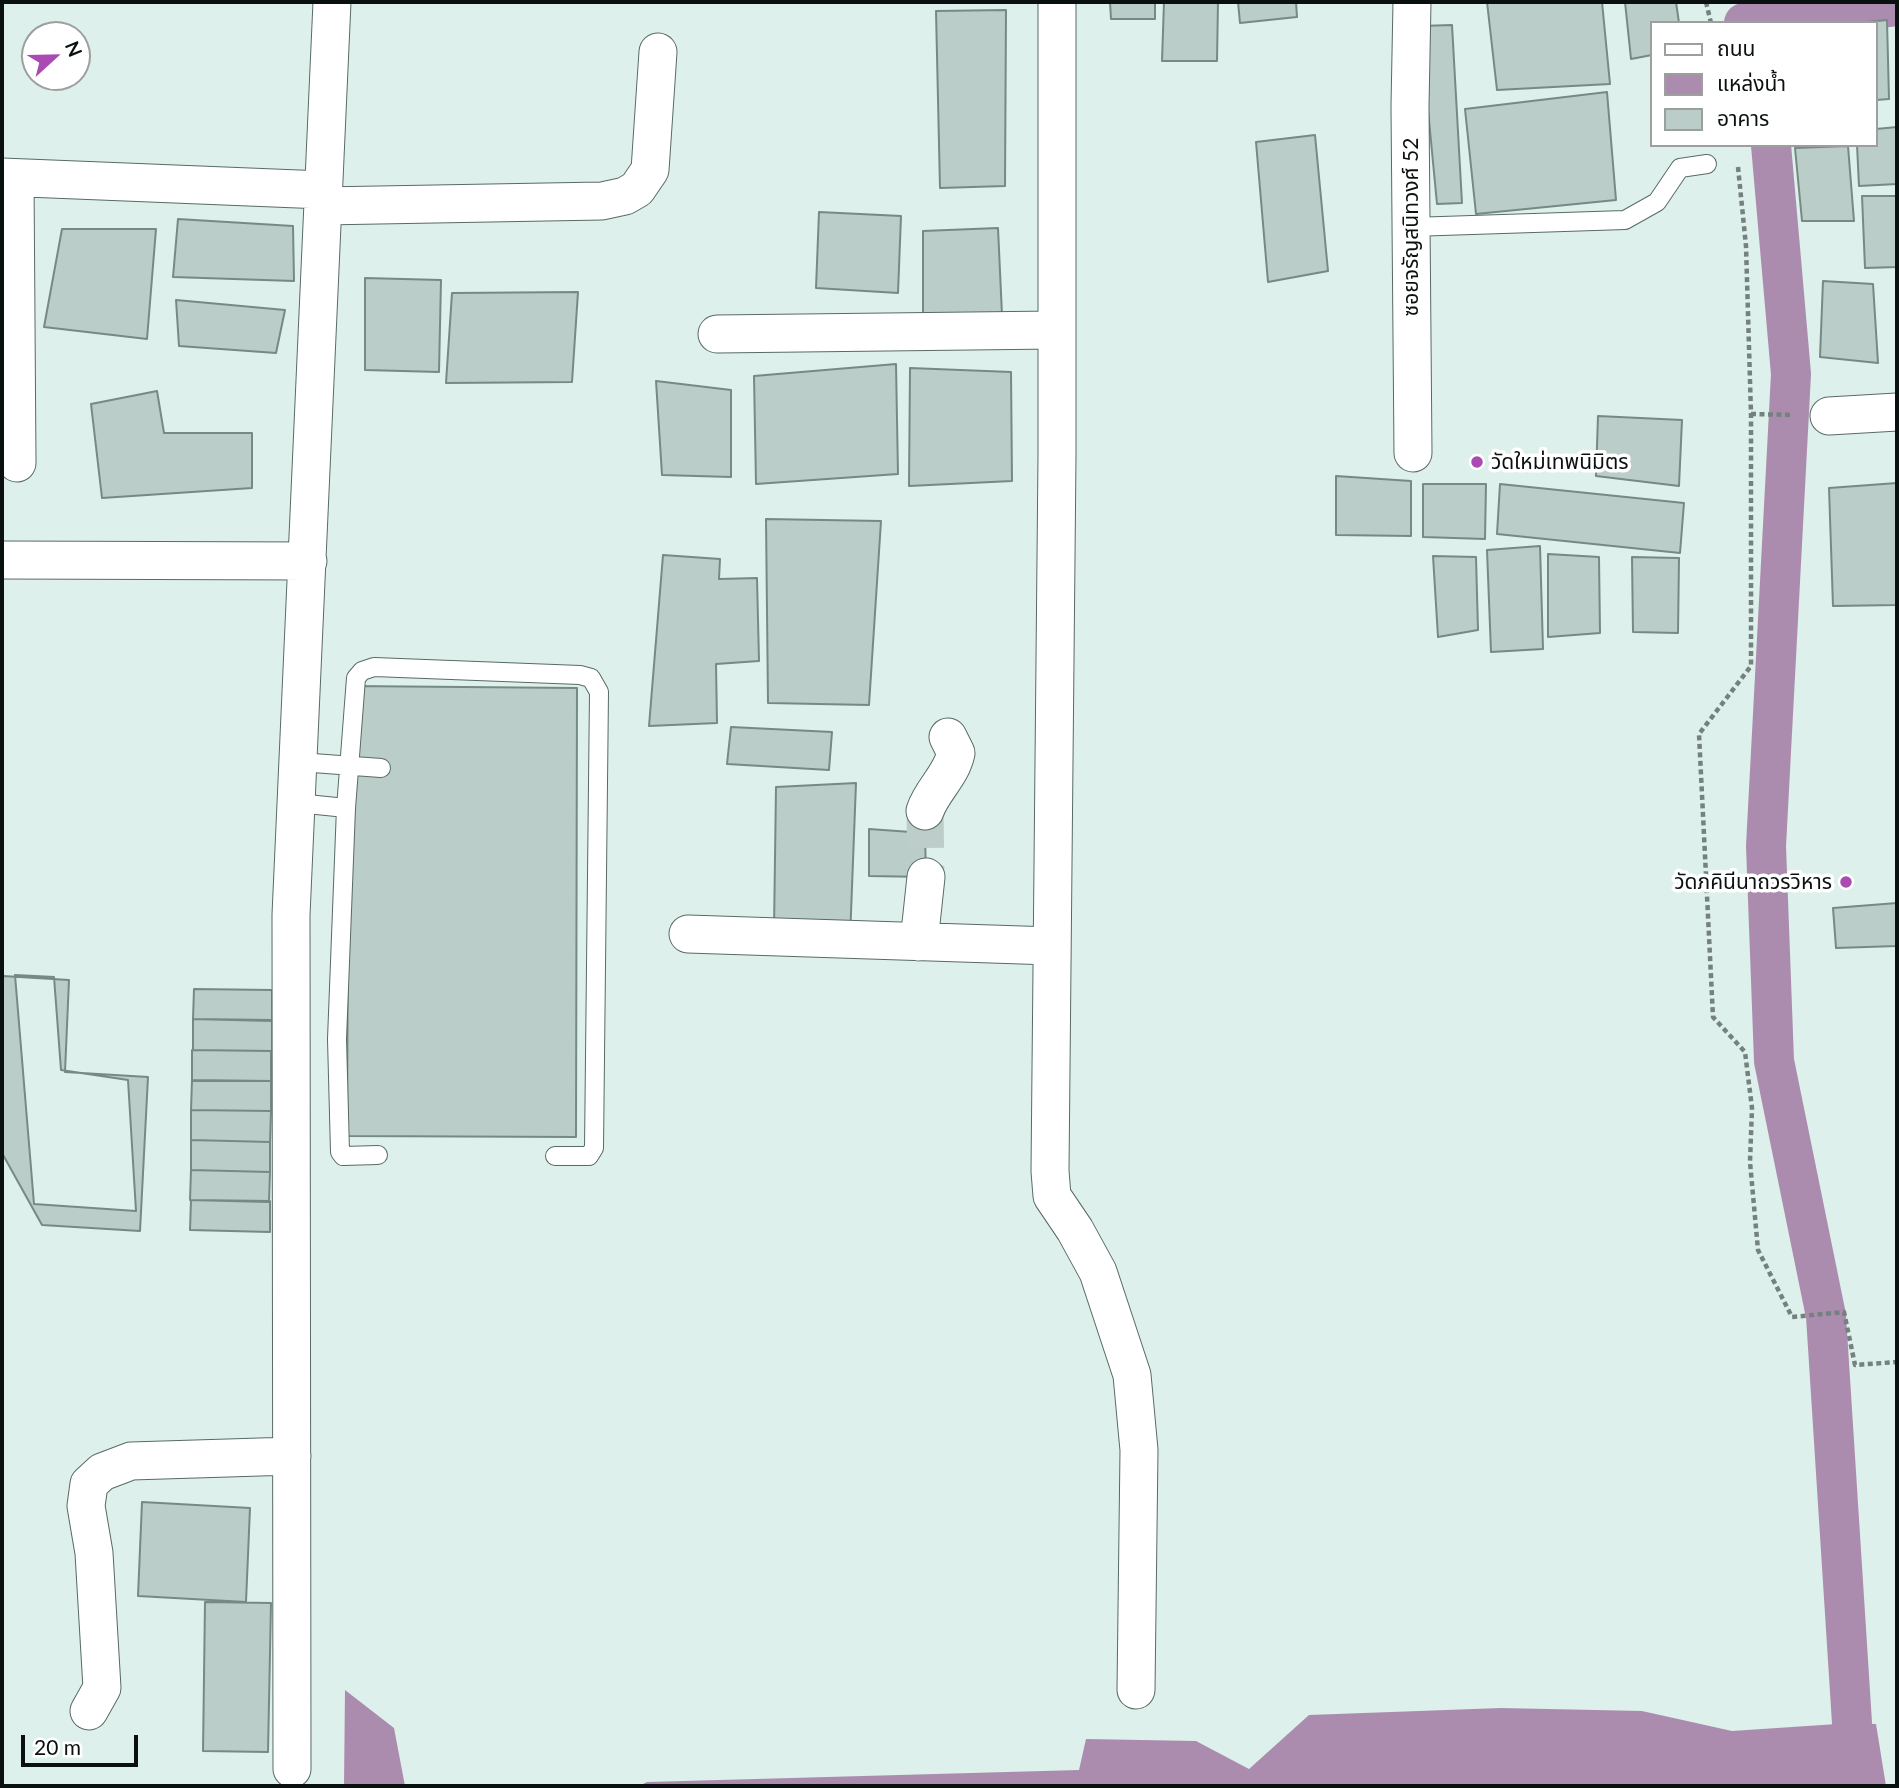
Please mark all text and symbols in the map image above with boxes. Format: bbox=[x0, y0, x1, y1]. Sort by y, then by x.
north arrow bbox=[21, 21, 91, 91]
legend bbox=[1650, 21, 1878, 147]
text: ถนน bbox=[1717, 35, 1755, 60]
text: N bbox=[61, 38, 87, 60]
text: แหล่งน้ำ bbox=[1717, 70, 1786, 95]
text: อาคาร bbox=[1717, 105, 1769, 130]
street label: ซอยจรัญสนิทวงศ์ 52 bbox=[1398, 138, 1424, 316]
place label: วัดใหม่เทพนิมิตร bbox=[1491, 449, 1629, 475]
marker: วัดใหม่เทพนิมิตร bbox=[1469, 454, 1485, 470]
place label: วัดภคินีนาถวรวิหาร bbox=[1674, 869, 1832, 895]
marker: วัดภคินีนาถวรวิหาร bbox=[1838, 874, 1854, 890]
scale bar bbox=[24, 1722, 142, 1766]
text: 20 m bbox=[34, 1734, 81, 1759]

